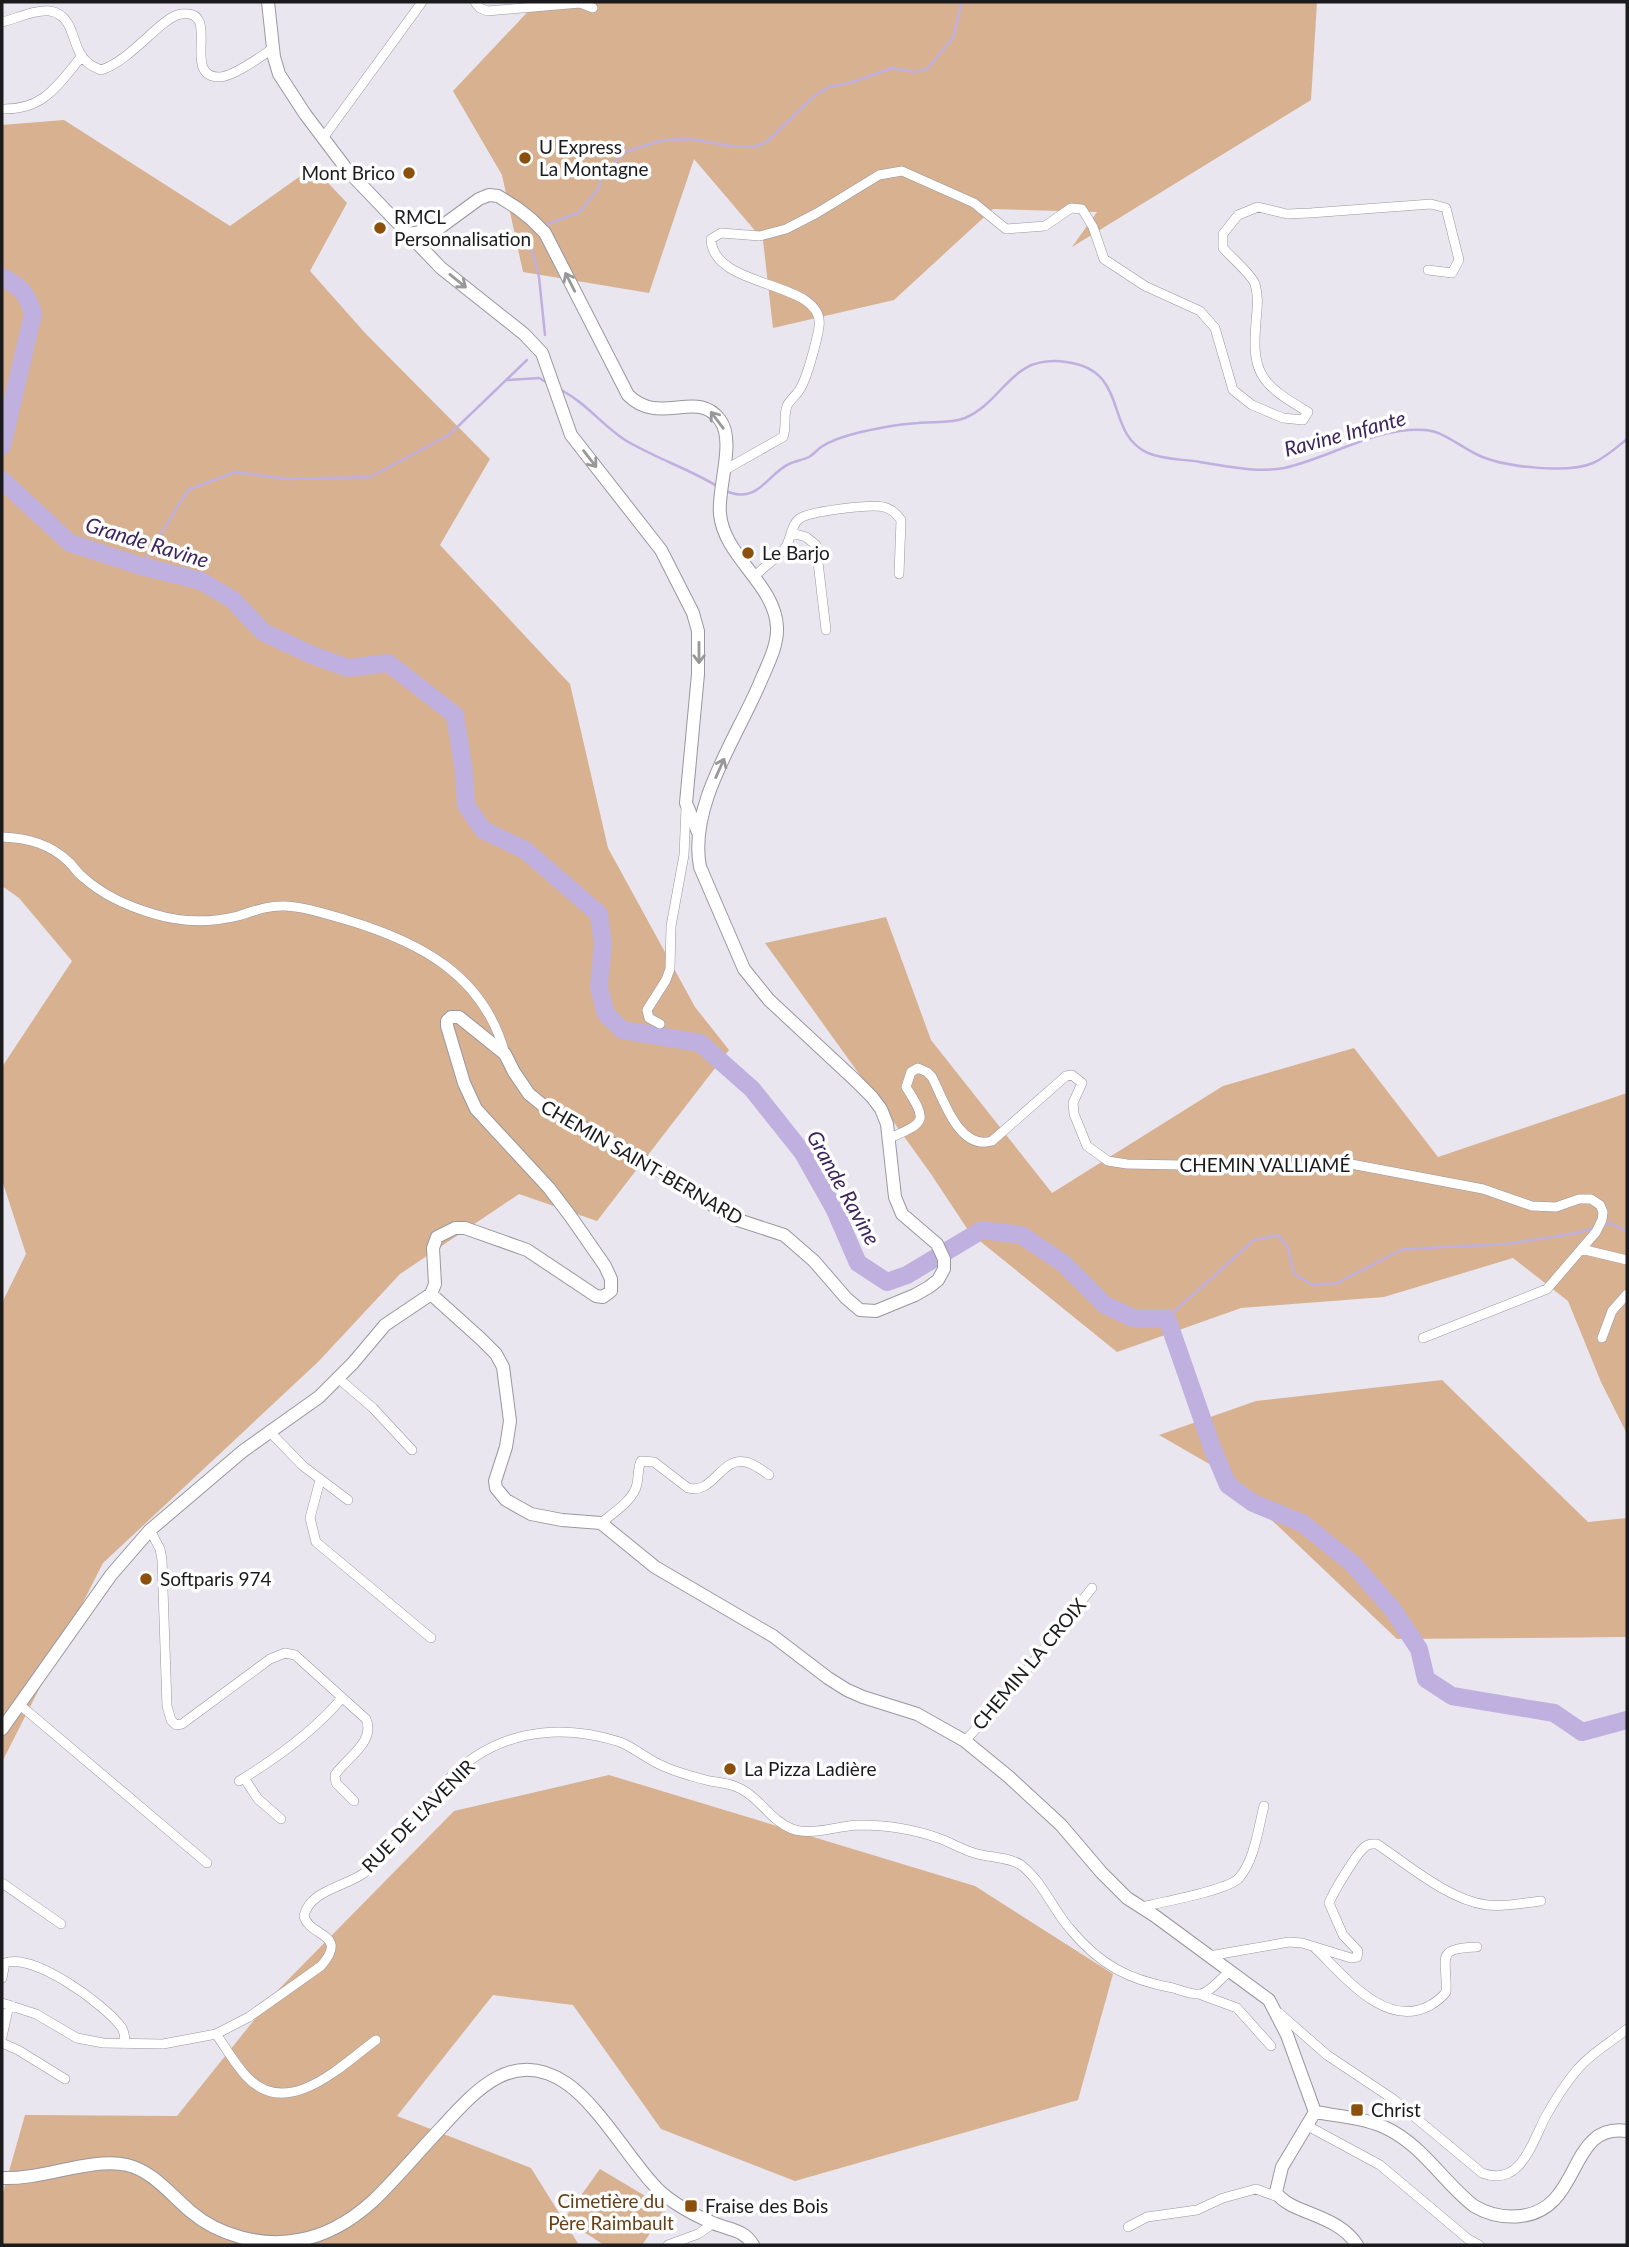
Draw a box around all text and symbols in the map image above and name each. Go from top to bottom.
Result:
place label: U Express La Montagne [539,135,648,180]
marker: U Express La Montagne [517,150,533,166]
place label: Mont Brico [302,161,395,184]
marker: Mont Brico [401,165,417,181]
place label: RMCL Personnalisation [394,205,531,250]
marker: RMCL Personnalisation [372,220,388,236]
one-way arrow [563,272,577,292]
one-way arrow [449,274,467,289]
water label: Ravine Infante [1281,404,1408,461]
one-way arrow [710,411,725,430]
one-way arrow [582,449,597,467]
water label: Grande Ravine [83,511,212,572]
place label: Le Barjo [762,541,830,564]
marker: Le Barjo [740,545,756,561]
one-way arrow [692,641,706,664]
one-way arrow [714,758,727,779]
street label: CHEMIN SAINT-BERNARD [537,1094,747,1229]
water label: Grande Ravine [803,1126,886,1249]
street label: CHEMIN VALLIAMÉ [1180,1153,1350,1176]
place label: Softparis 974 [160,1567,272,1590]
marker: Softparis 974 [138,1571,154,1587]
street label: CHEMIN LA CROIX [967,1593,1091,1734]
street label: RUE DE L'AVENIR [356,1754,479,1877]
place label: La Pizza Ladière [744,1757,876,1780]
marker: La Pizza Ladière [722,1761,738,1777]
place label: Christ [1371,2098,1421,2121]
marker: Christ [1349,2102,1365,2118]
park label: Cimetière du Père Raimbault [548,2189,674,2234]
place label: Fraise des Bois [705,2194,828,2217]
marker: Fraise des Bois [683,2198,699,2214]

